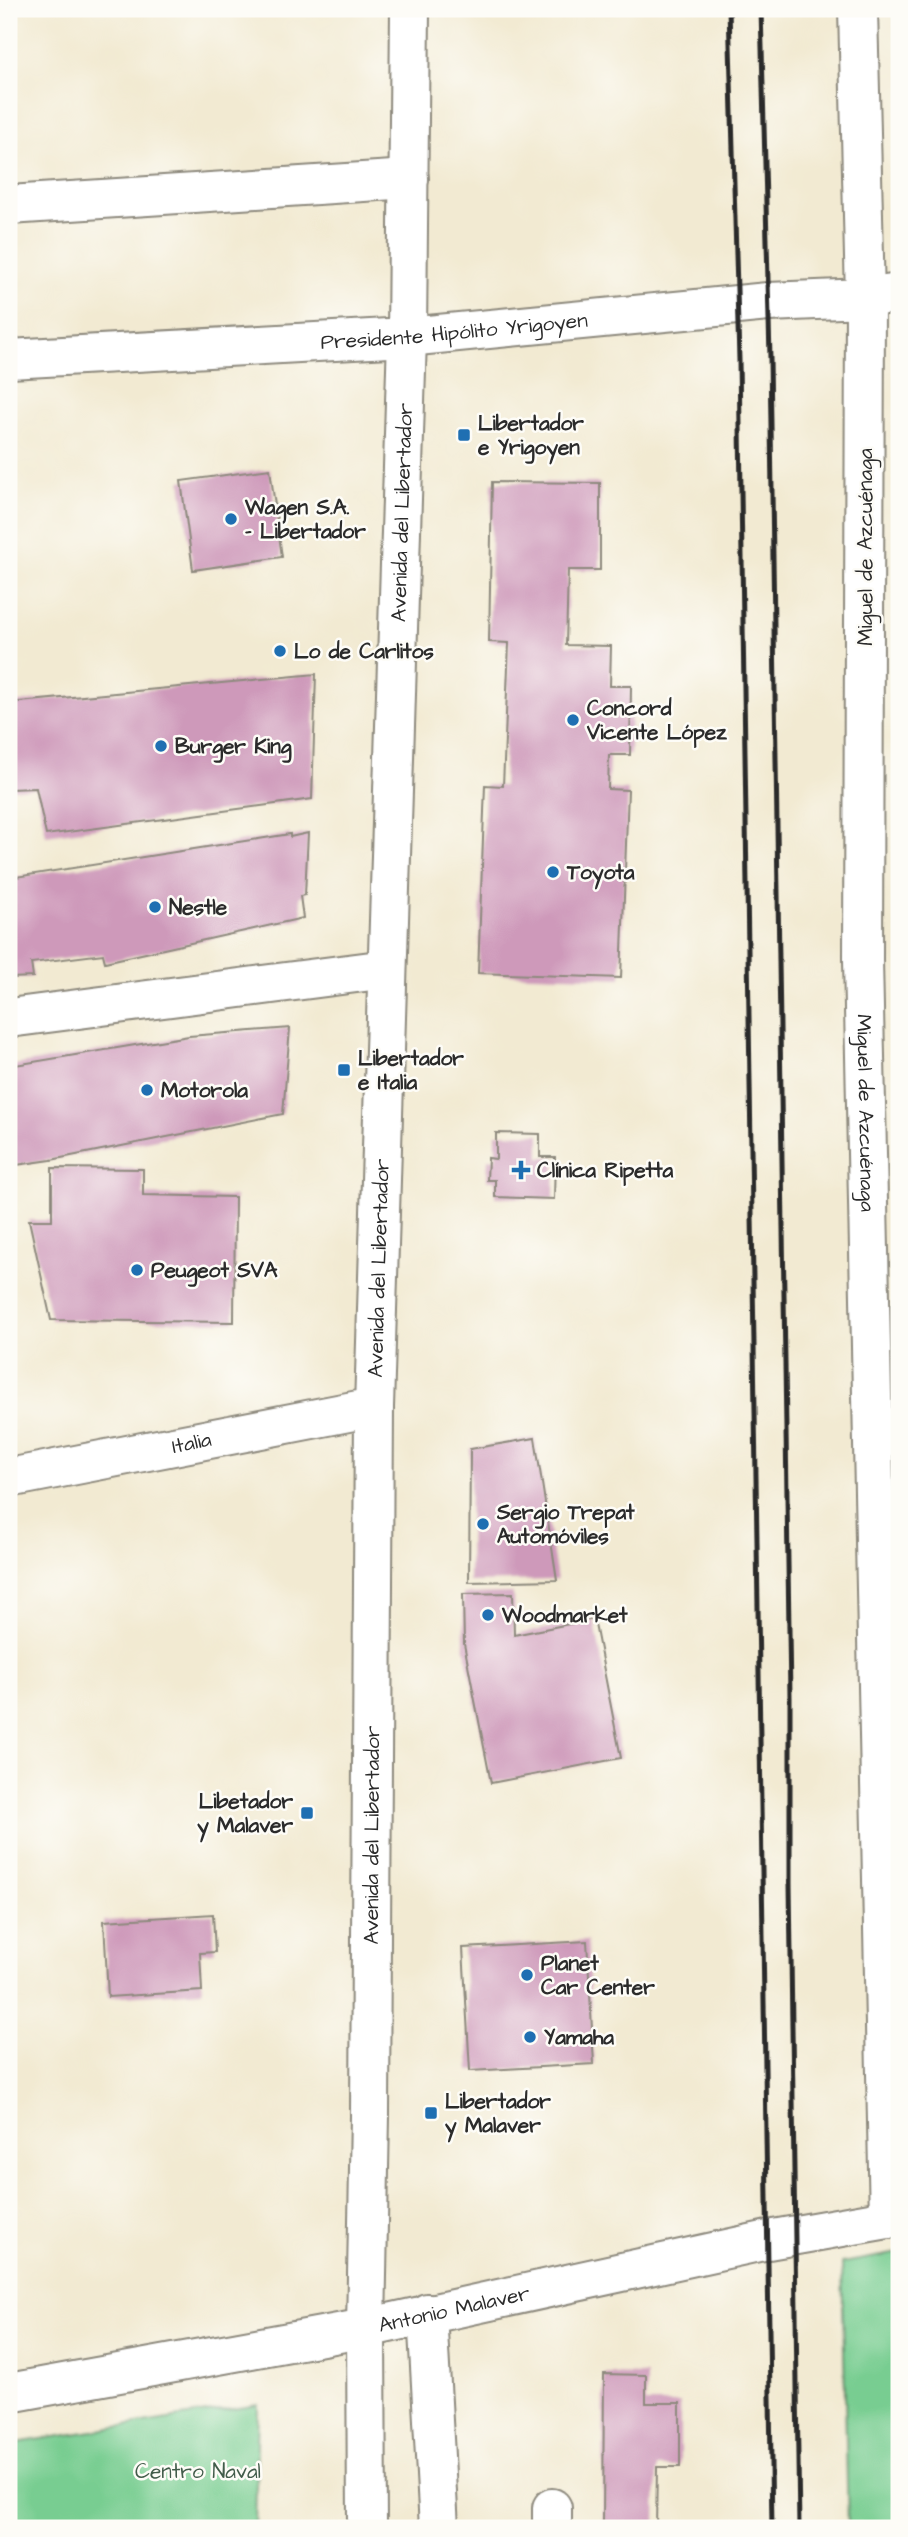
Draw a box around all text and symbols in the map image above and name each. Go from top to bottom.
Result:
street label: Presidente Hipólito Yrigoyen [320,305,589,356]
street label: Avenida del Libertador [384,402,419,622]
place label: Libertador e Yrigoyen [478,409,584,465]
marker: Libertador e Yrigoyen [456,427,472,443]
street label: Miguel de Azcuénaga [851,448,882,646]
place label: Wagen S.A. - Libertador [244,493,366,546]
marker: Wagen S.A. - Libertador [223,511,239,527]
place label: Lo de Carlitos [294,637,434,666]
marker: Lo de Carlitos [272,643,288,659]
place label: Concord Vicente López [586,694,727,748]
marker: Concord Vicente López [565,712,581,728]
place label: Burger King [175,732,292,763]
marker: Burger King [153,738,169,754]
place label: Toyota [566,858,635,890]
marker: Toyota [545,864,561,880]
place label: Nestle [169,893,228,922]
marker: Nestle [147,899,163,915]
street label: Miguel de Azcuénaga [848,1014,883,1212]
place label: Libertador e Italia [358,1044,464,1097]
marker: Libertador e Italia [336,1062,352,1078]
place label: Motorola [161,1076,248,1105]
marker: Motorola [139,1082,155,1098]
place label: Clínica Ripetta [537,1156,674,1186]
street label: Avenida del Libertador [360,1158,396,1378]
marker: Clínica Ripetta [511,1160,531,1180]
place label: Peugeot SVA [151,1256,278,1287]
marker: Peugeot SVA [129,1262,145,1278]
street label: Italia [169,1424,214,1460]
place label: Sergio Trepat Automóviles [496,1498,635,1551]
marker: Sergio Trepat Automóviles [475,1516,491,1532]
place label: Woodmarket [501,1601,628,1630]
marker: Woodmarket [480,1607,496,1623]
street label: Avenida del Libertador [356,1725,387,1945]
place label: Libetador y Malaver [197,1787,293,1843]
marker: Libetador y Malaver [299,1805,315,1821]
place label: Planet Car Center [541,1949,655,2002]
marker: Planet Car Center [519,1967,535,1983]
place label: Yamaha [544,2023,614,2052]
marker: Yamaha [522,2029,538,2045]
place label: Libertador y Malaver [445,2087,551,2143]
marker: Libertador y Malaver [423,2105,439,2121]
street label: Antonio Malaver [376,2278,533,2339]
park label: Centro Naval [135,2457,261,2486]

